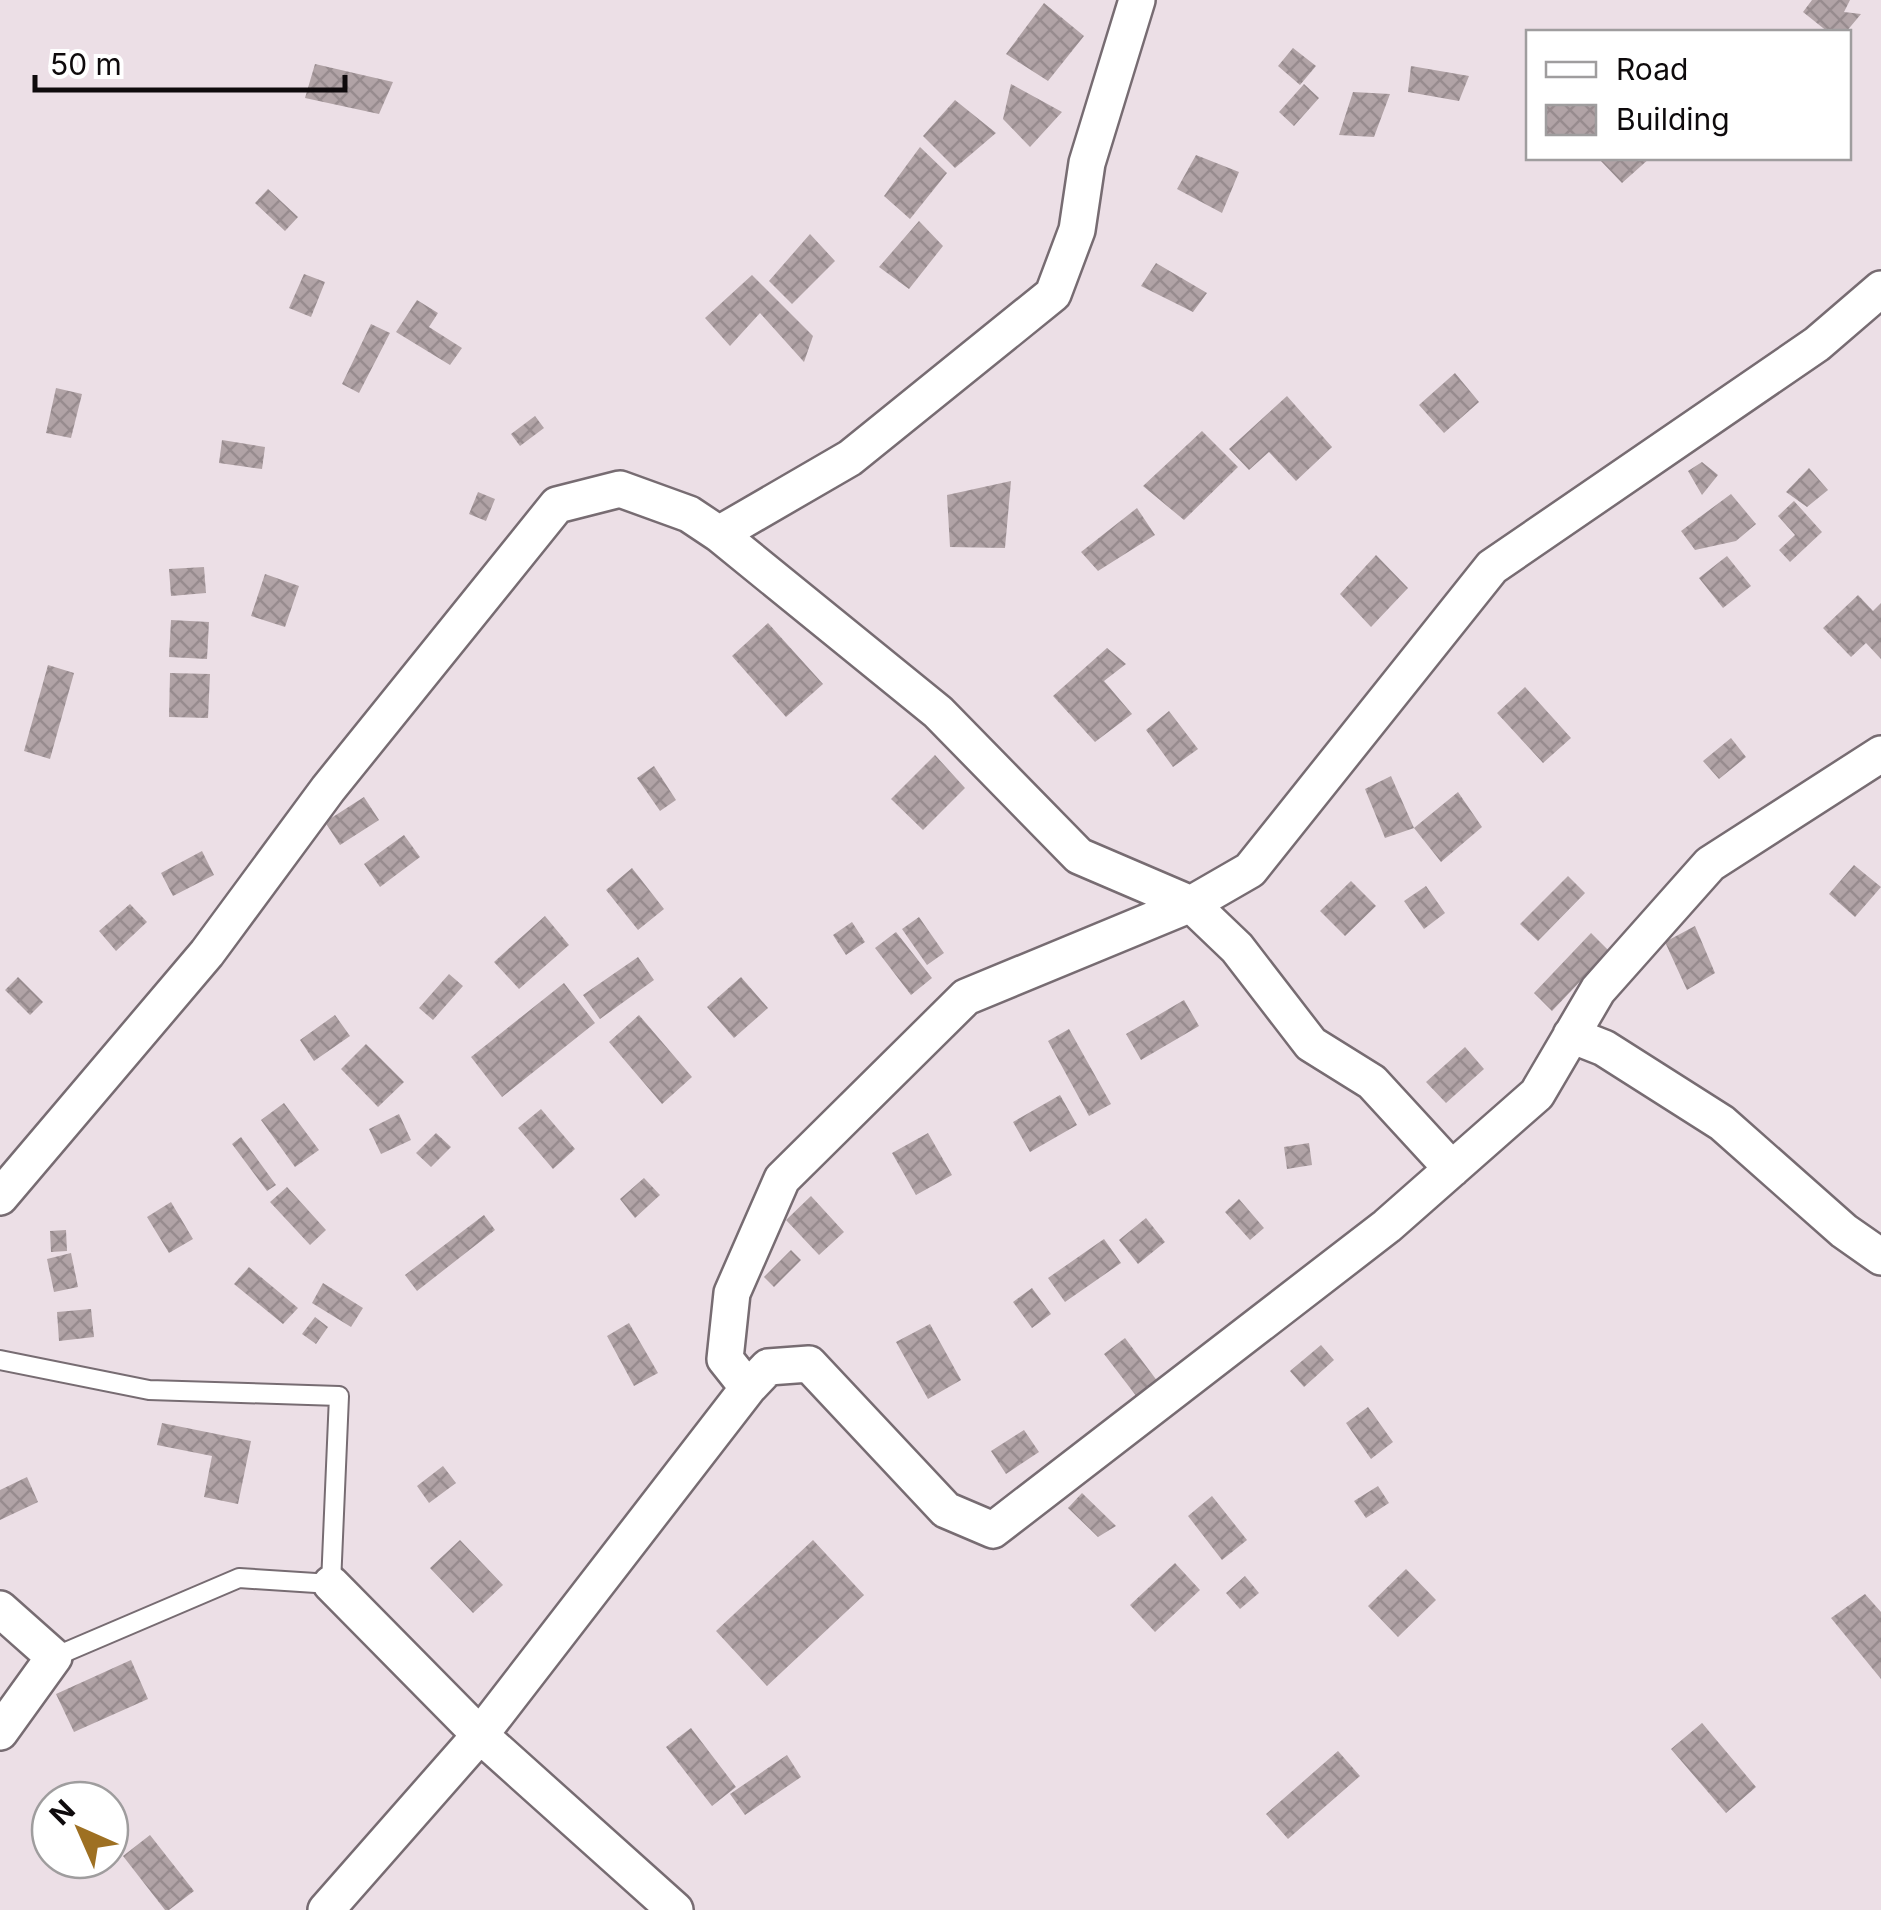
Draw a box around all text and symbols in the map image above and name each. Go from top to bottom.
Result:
scale bar [35,30,345,92]
legend [1526,30,1851,160]
text: 50 m [50,46,122,82]
text: Road [1616,51,1688,87]
text: Building [1616,101,1730,137]
north arrow [30,1780,130,1880]
text: N [43,1793,82,1832]

